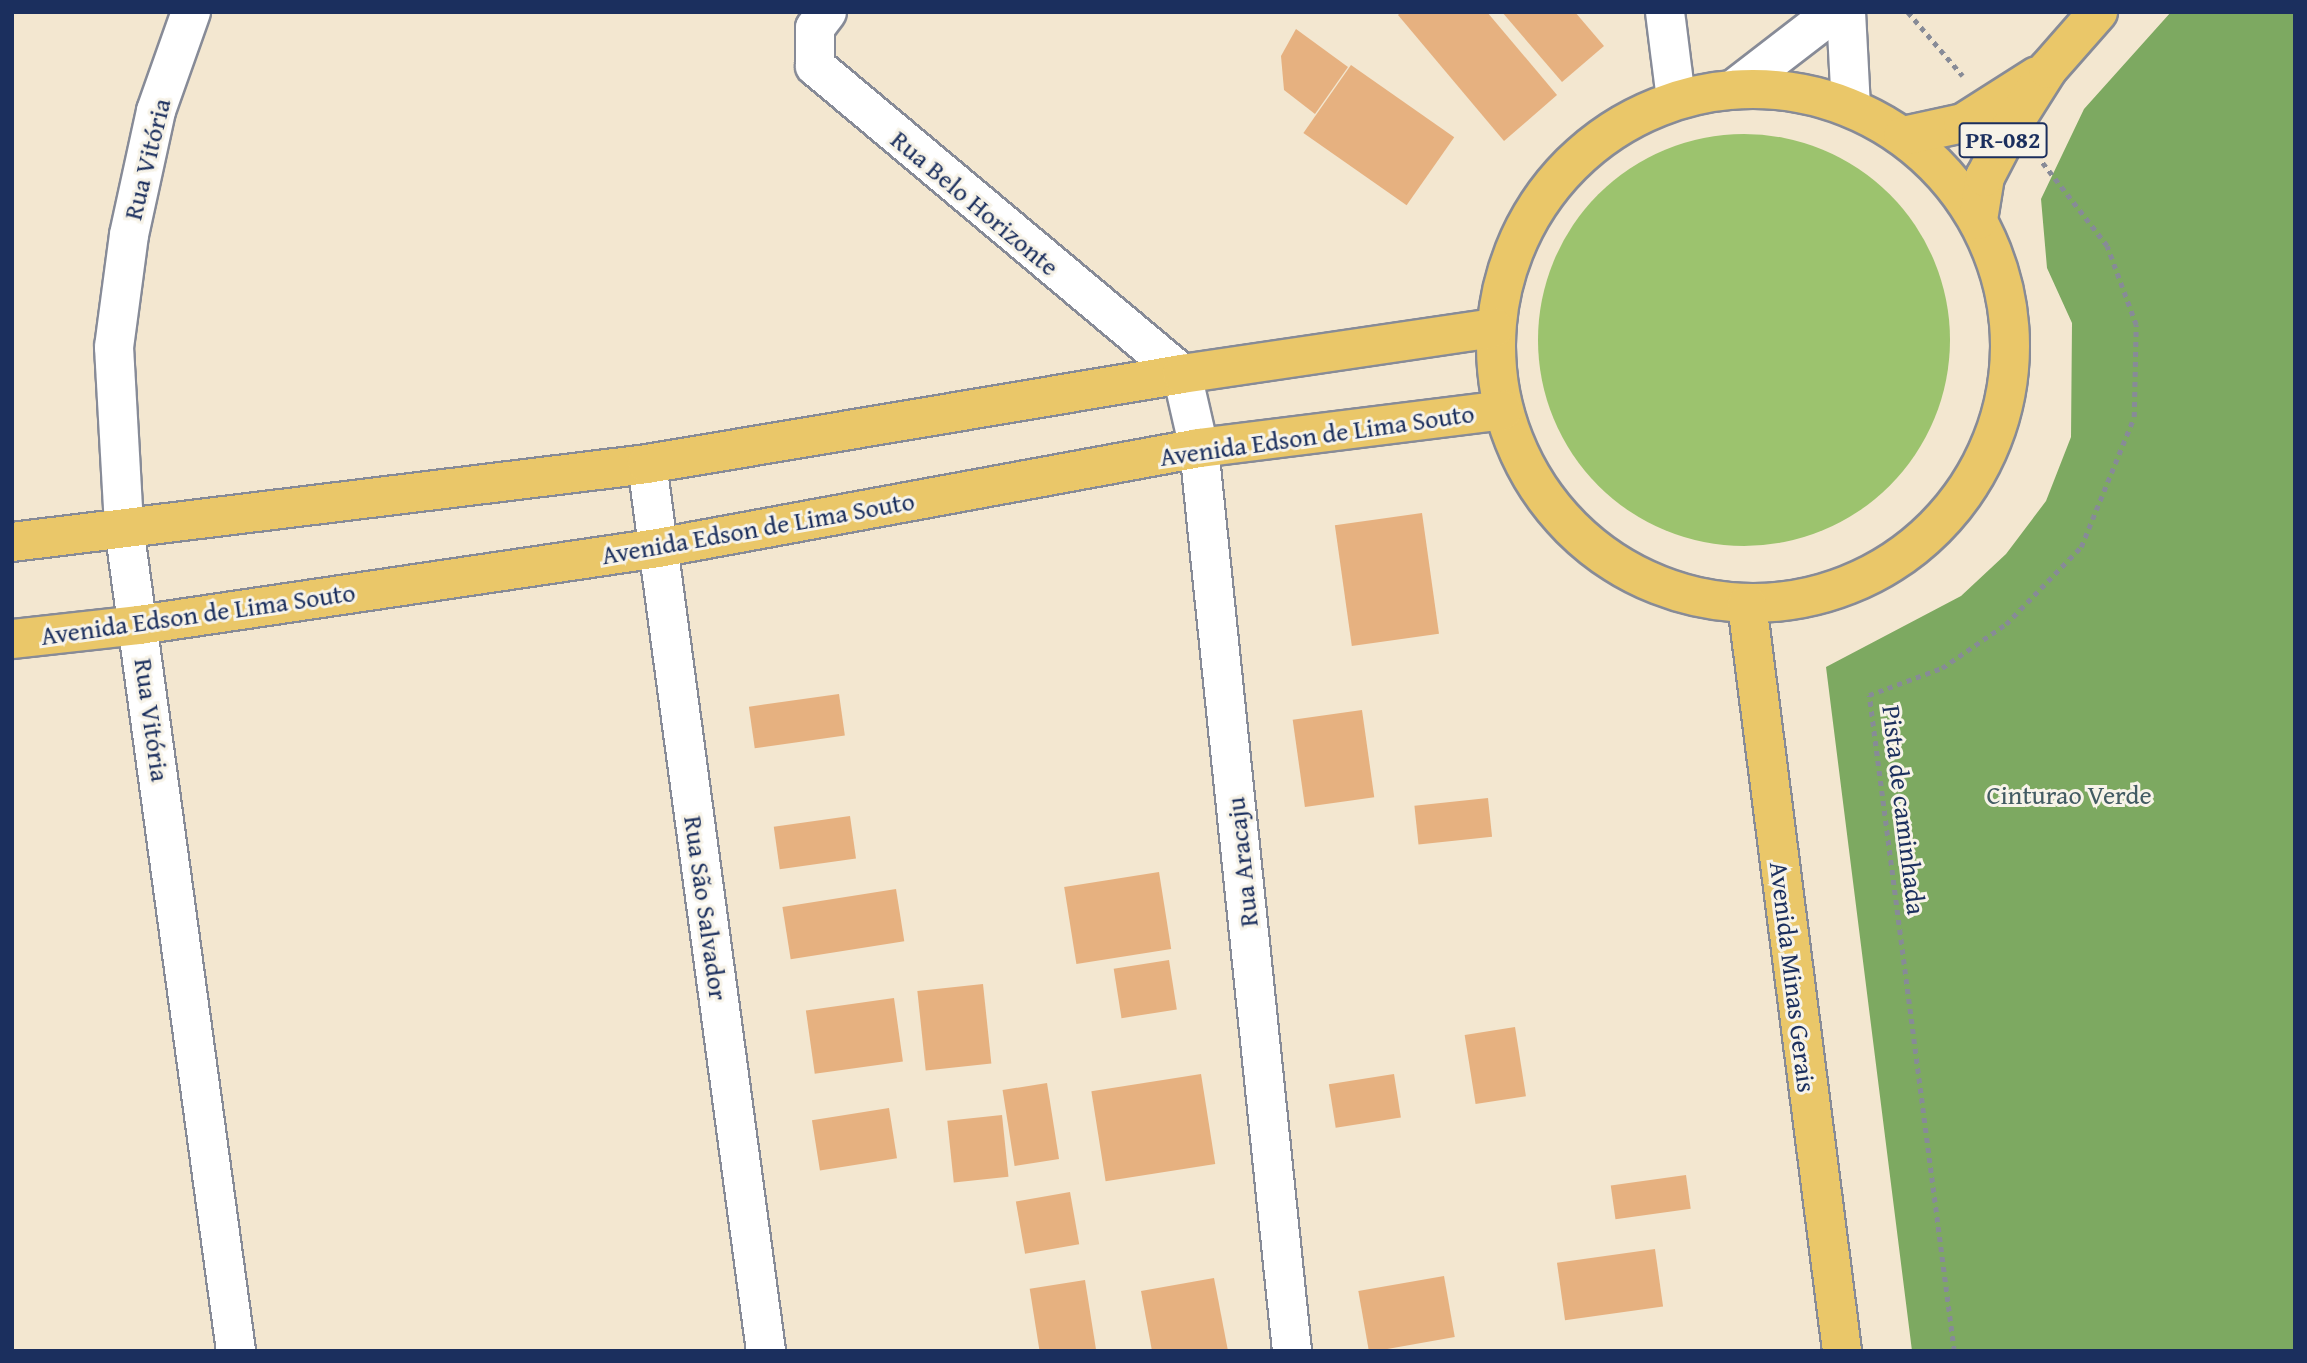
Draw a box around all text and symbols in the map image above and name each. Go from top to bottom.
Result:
street label: Rua Vitória [117,95,177,223]
road number: PR-082 [1958,120,2048,160]
street label: Rua Belo Horizonte [885,124,1065,282]
street label: Avenida Edson de Lima Souto [1158,397,1476,473]
street label: Avenida Edson de Lima Souto [599,485,917,571]
street label: Avenida Edson de Lima Souto [39,576,357,652]
street label: Rua Vitória [128,656,176,784]
street label: Pista de caminhada [1876,704,1932,916]
park label: Cinturao Verde [1986,779,2152,811]
street label: Rua Aracaju [1220,796,1264,928]
street label: Rua São Salvador [678,814,734,1002]
street label: Avenida Minas Gerais [1763,860,1823,1094]

